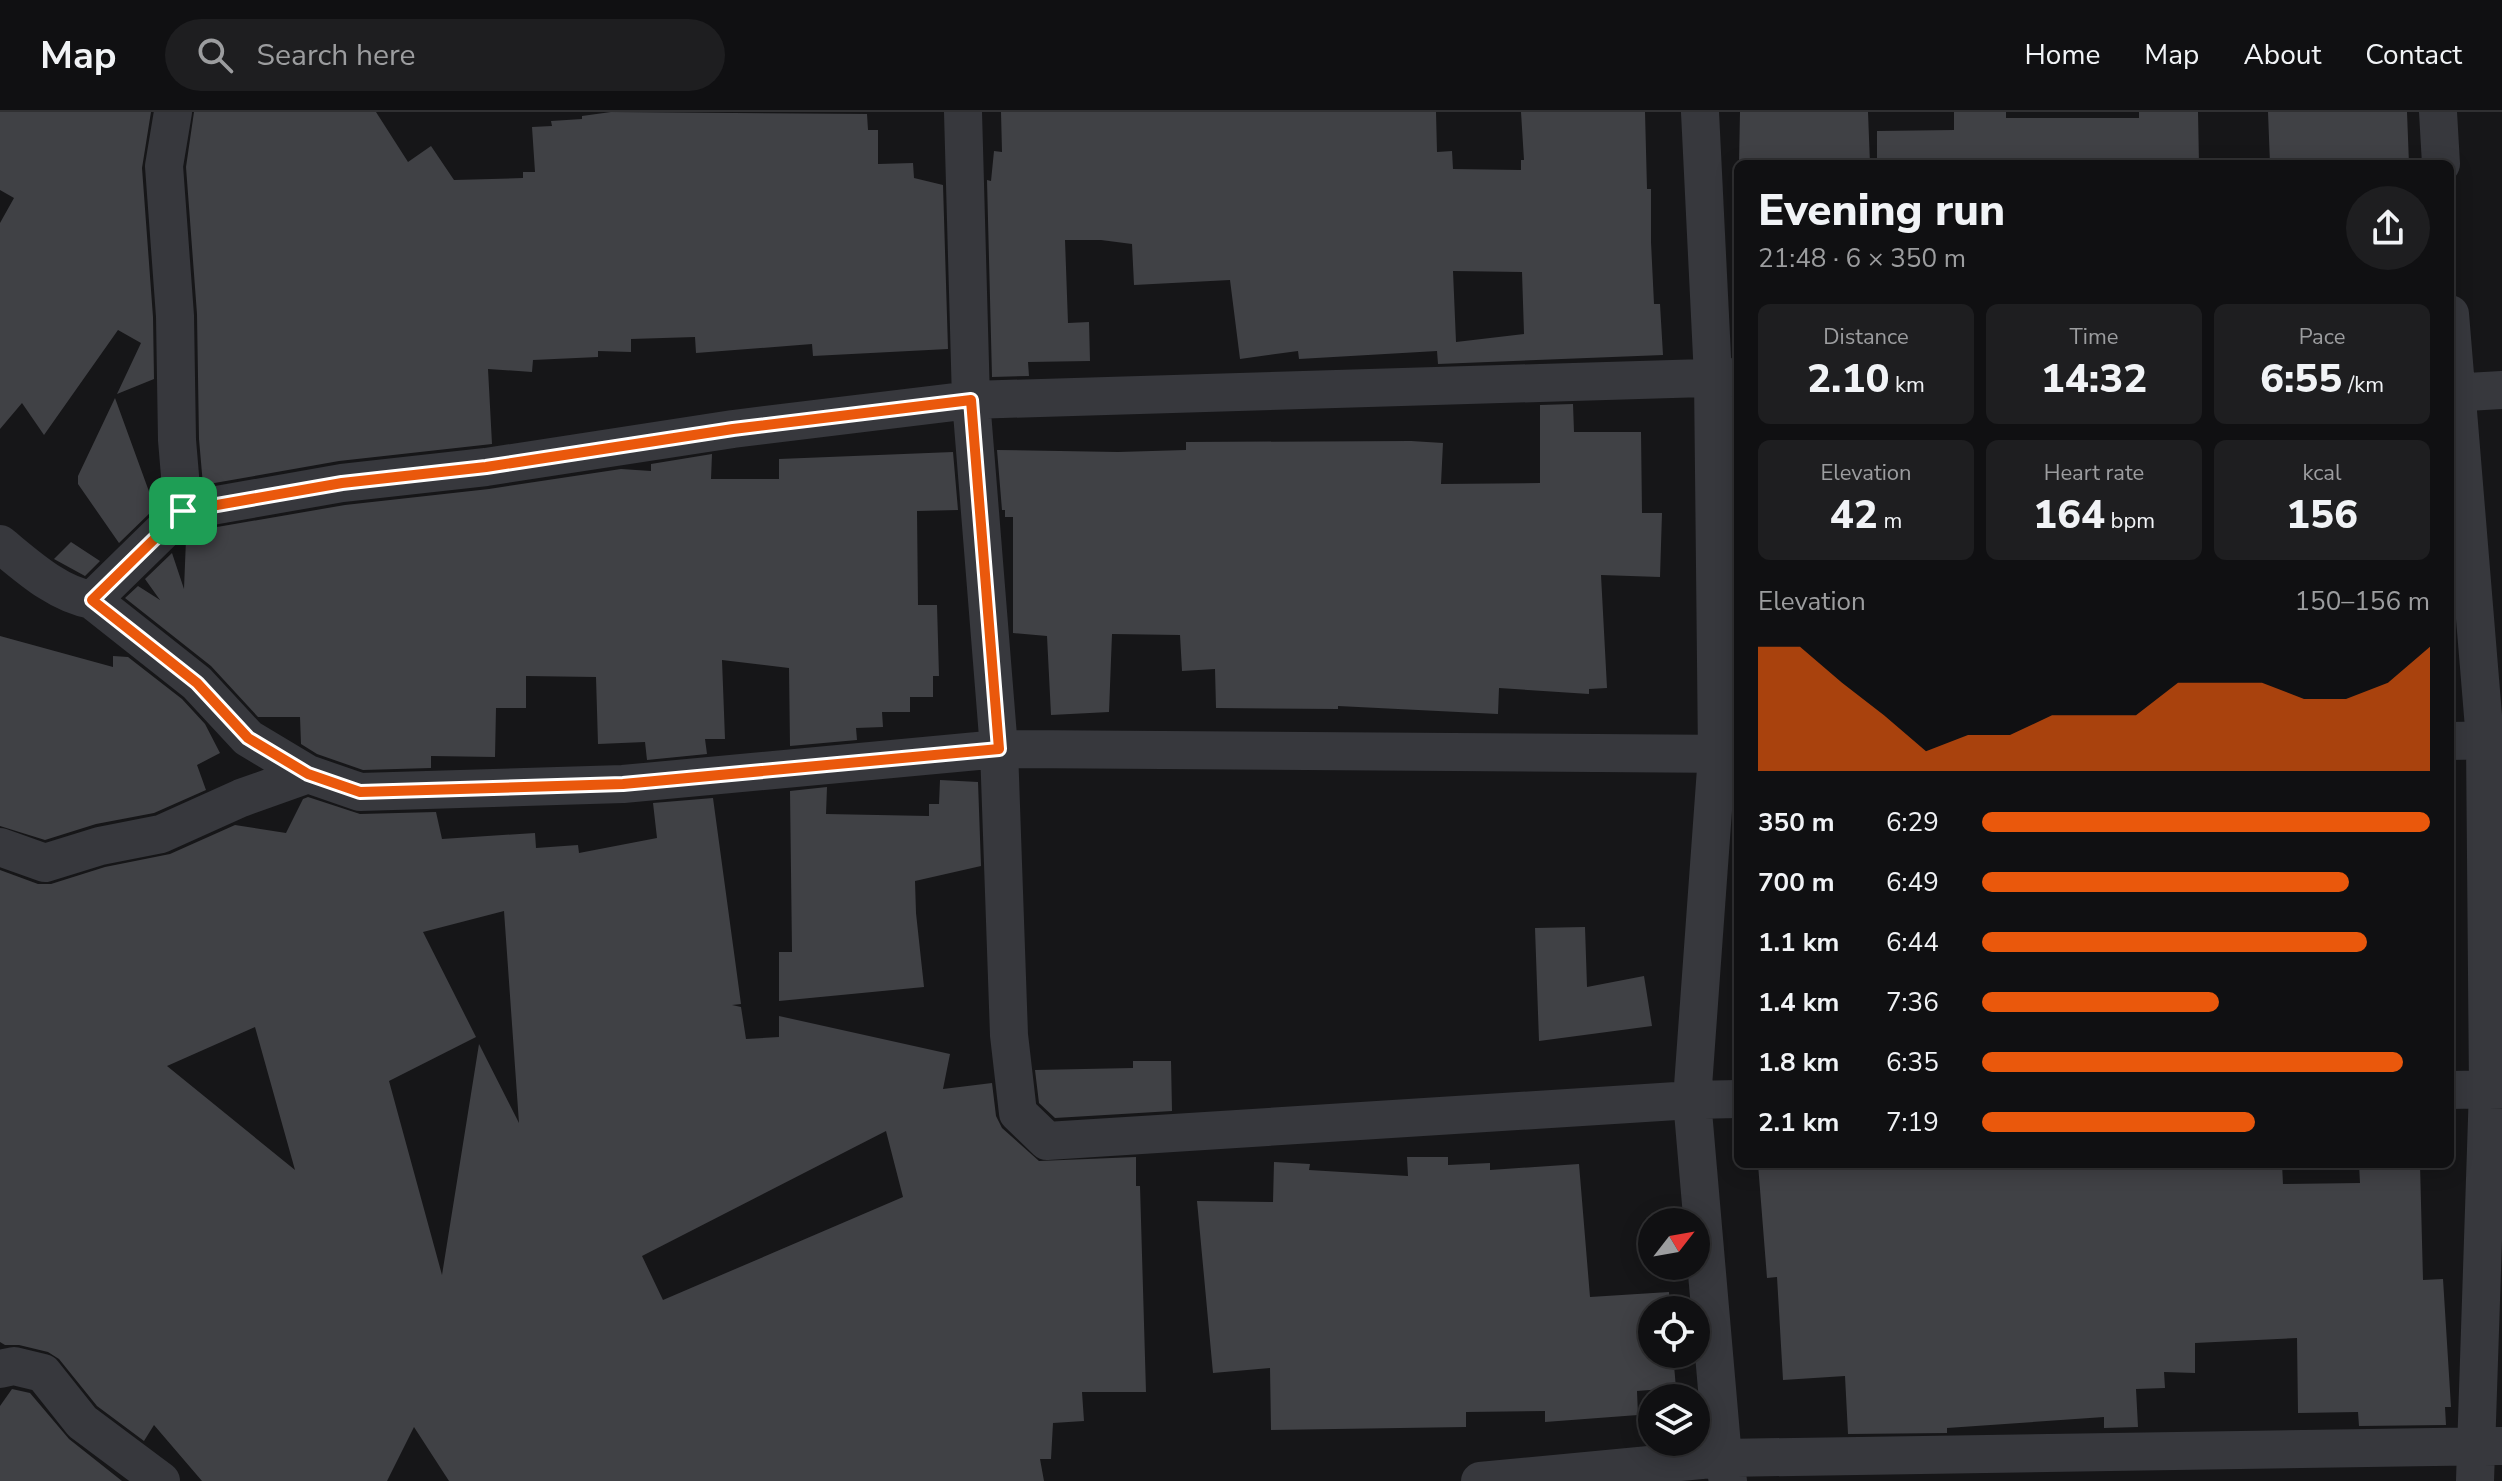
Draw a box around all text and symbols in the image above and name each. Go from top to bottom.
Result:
search box [165,19,725,91]
text: Map [40,30,117,81]
icon: search [193,33,237,77]
text: Search here [257,35,416,76]
text: Home [2025,36,2100,74]
text: Map [2144,36,2199,74]
text: About [2243,36,2321,74]
text: Contact [2365,36,2462,74]
text: Evening run [1758,181,2005,241]
button: share [2346,186,2430,270]
text: 21:48 · 6 × 350 m [1758,241,1966,276]
text: Distance [1823,322,1909,352]
text: Time [2070,322,2118,352]
text: Pace [2299,322,2345,352]
text: 2.10 [1807,352,1889,406]
text: 14:32 [2041,352,2147,406]
text: 6:55 [2260,352,2342,406]
text: km [1889,370,1925,400]
text: /km [2342,370,2384,400]
text: Elevation [1820,458,1912,488]
text: Heart rate [2044,458,2144,488]
text: kcal [2303,458,2342,488]
pin [149,477,217,545]
text: 42 [1830,488,1878,542]
text: 164 [2033,488,2105,542]
text: 156 [2286,488,2358,542]
icon: arrive [161,489,205,533]
text: m [1878,506,1902,536]
text: bpm [2105,506,2155,536]
text: Elevation [1758,584,1866,619]
text: 150–156 m [2294,584,2430,619]
text: 350 m [1758,805,1835,840]
text: 6:29 [1886,805,1939,840]
text: 700 m [1758,865,1835,900]
text: 6:49 [1886,865,1939,900]
text: 1.1 km [1758,925,1839,960]
text: 6:44 [1886,925,1939,960]
text: 1.4 km [1758,985,1839,1020]
text: 7:36 [1886,985,1939,1020]
text: 1.8 km [1758,1045,1839,1080]
text: 6:35 [1886,1045,1939,1080]
text: 2.1 km [1758,1105,1839,1140]
text: 7:19 [1886,1105,1939,1140]
north arrow [1638,1208,1710,1280]
map controls [1638,1208,1710,1456]
button: locate [1638,1296,1710,1368]
button: layers [1638,1384,1710,1456]

